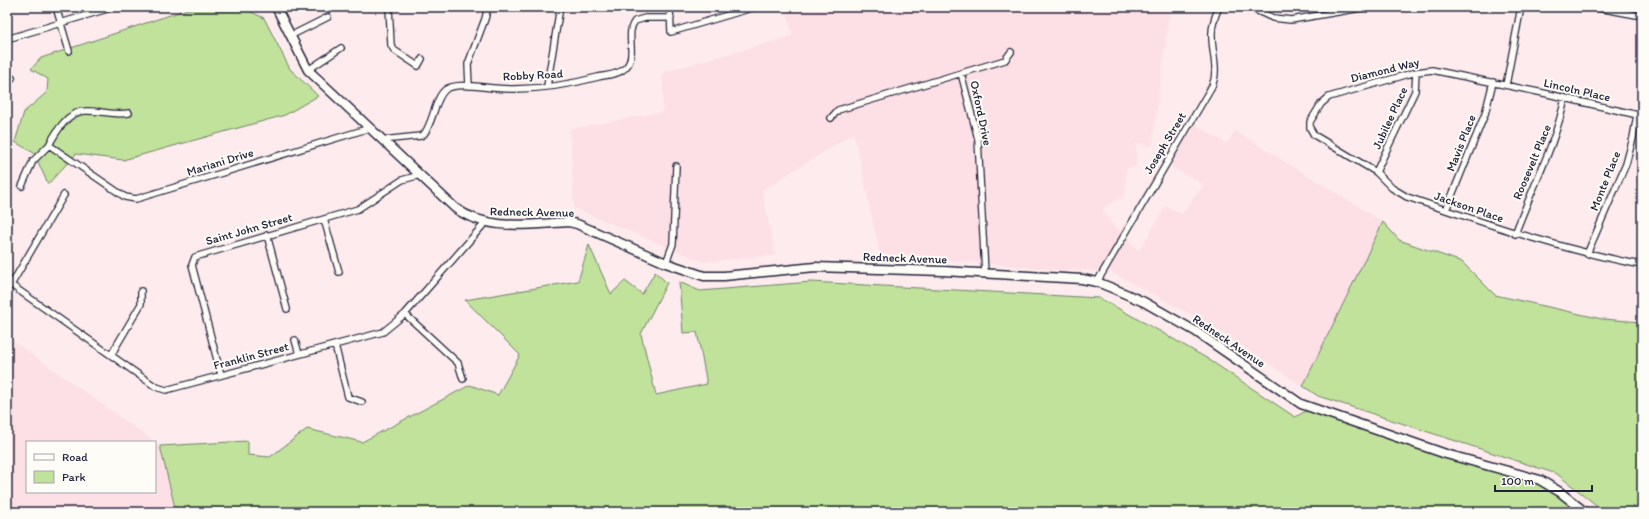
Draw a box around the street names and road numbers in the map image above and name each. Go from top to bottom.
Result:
street label: Diamond Way [1349,55,1421,85]
street label: Robby Road [502,66,564,84]
street label: Lincoln Place [1542,76,1612,105]
street label: Oxford Drive [967,79,995,147]
street label: Jubilee Place [1370,85,1411,151]
street label: Joseph Street [1141,109,1189,176]
street label: Mavis Place [1443,112,1479,173]
street label: Roosevelt Place [1510,122,1554,202]
street label: Mariani Drive [185,145,255,179]
street label: Monte Place [1587,149,1623,213]
street label: Jackson Place [1432,189,1506,225]
street label: Redneck Avenue [490,204,575,220]
street label: Saint John Street [204,210,294,248]
street label: Redneck Avenue [863,250,948,266]
street label: Redneck Avenue [1190,312,1268,371]
street label: Franklin Street [212,339,291,373]

